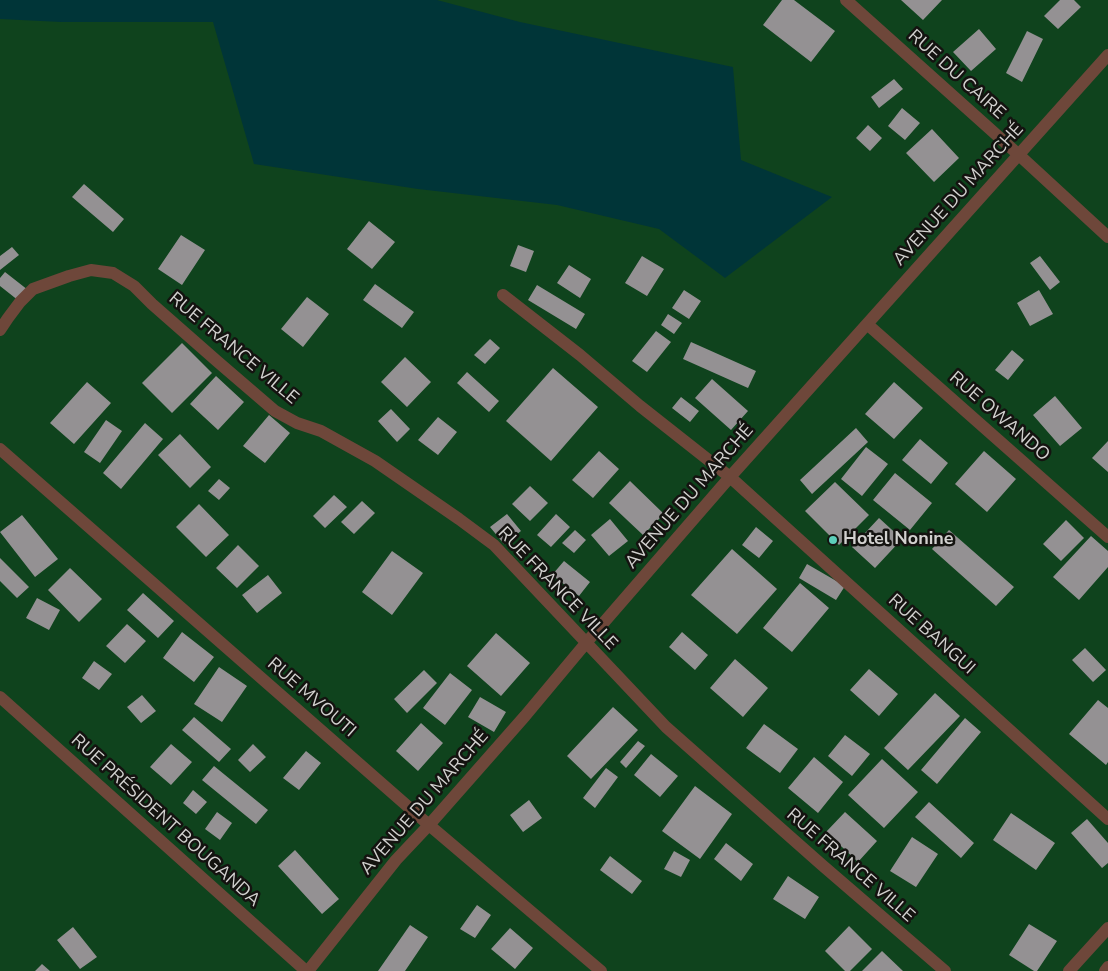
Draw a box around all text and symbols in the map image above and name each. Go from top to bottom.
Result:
street label: RUE DU CAIRE [903,26,1009,124]
street label: AVENUE DU MARCHÉ [889,119,1029,271]
street label: RUE FRANCE VILLE [164,288,302,410]
street label: RUE OWANDO [944,367,1054,467]
street label: AVENUE DU MARCHÉ [621,420,759,574]
street label: RUE FRANCE VILLE [493,523,621,655]
place label: Hotel Nonine [843,529,954,551]
marker: Hotel Nonine [827,534,839,546]
street label: RUE BANGUI [883,590,979,680]
street label: RUE MVOUTI [262,654,360,742]
street label: AVENUE DU MARCHÉ [356,726,494,880]
street label: RUE PRÉSIDENT BOUGANDA [66,730,264,912]
street label: RUE FRANCE VILLE [782,804,918,928]

